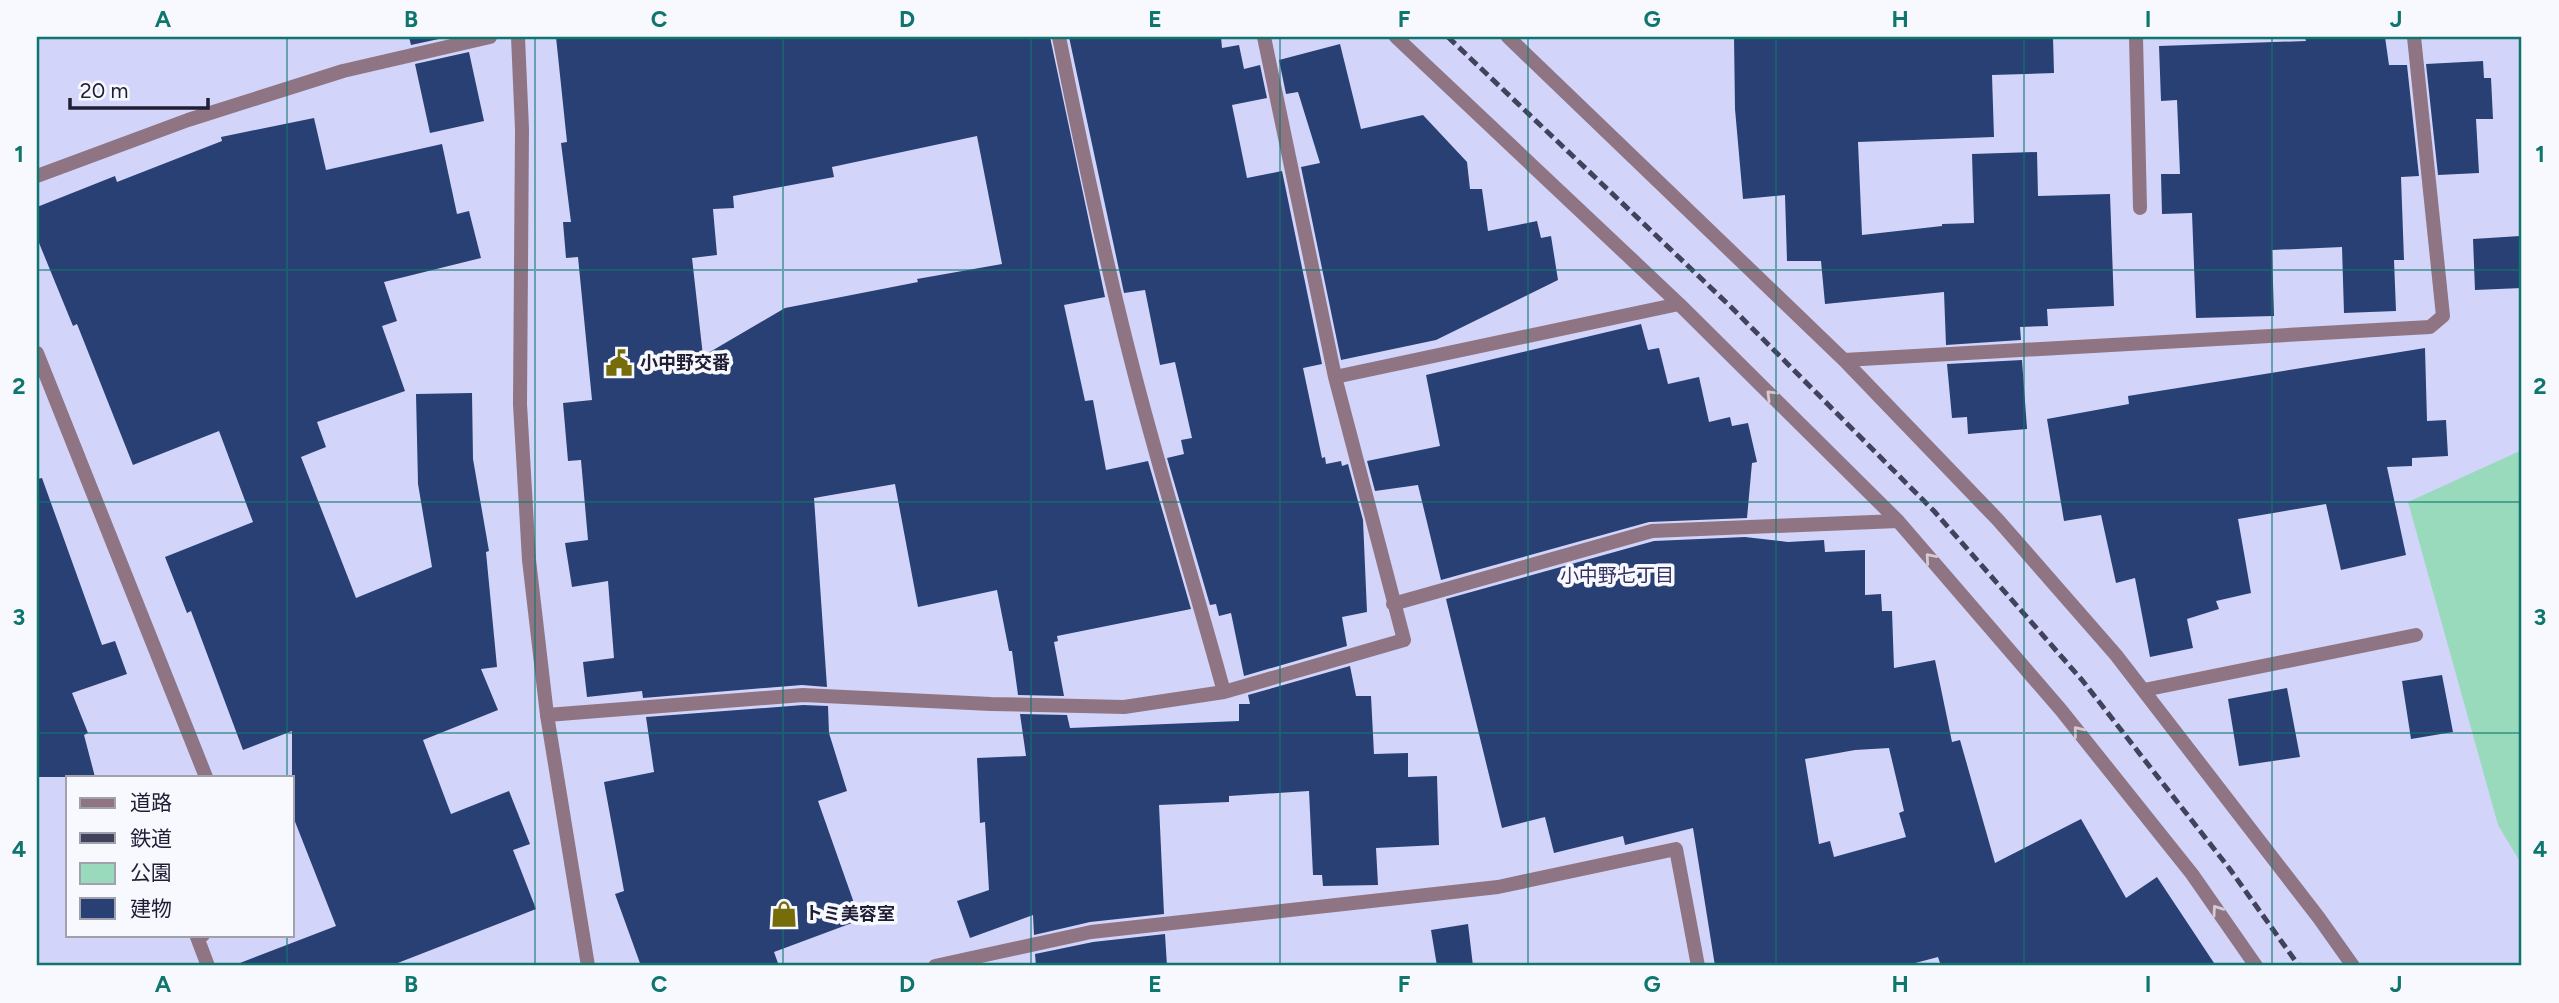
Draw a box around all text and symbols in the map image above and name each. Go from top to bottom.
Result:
text: A [155,5,172,33]
text: B [404,5,418,33]
text: C [651,5,668,33]
text: D [899,5,915,33]
text: E [1148,5,1162,33]
text: F [1398,5,1411,33]
text: G [1643,5,1661,33]
text: H [1891,5,1909,33]
text: I [2145,5,2151,33]
text: J [2390,5,2402,33]
scale bar [70,66,208,110]
text: 20 m [80,78,128,103]
text: 1 [14,140,24,168]
text: 1 [2535,140,2545,168]
public building icon: 小中野交番 [604,348,634,378]
place label: 小中野交番 [640,352,730,374]
text: 2 [12,372,26,400]
text: 2 [2533,372,2547,400]
one-way arrow [1767,391,1779,403]
one-way arrow [1926,553,1938,566]
district label: 小中野七丁目 [1560,564,1674,587]
text: 3 [13,603,25,631]
text: 3 [2534,603,2546,631]
one-way arrow [2073,726,2086,738]
legend [66,776,294,936]
text: 道路 [130,790,172,815]
text: 鉄道 [130,826,172,851]
text: 4 [12,835,26,863]
text: 4 [2533,835,2547,863]
text: 公園 [130,860,172,885]
text: 建物 [130,896,172,921]
shop icon: トミ美容室 [769,899,799,929]
place label: トミ美容室 [805,903,895,925]
one-way arrow [2213,905,2225,918]
text: A [155,970,172,998]
text: B [404,970,418,998]
text: C [651,970,668,998]
text: D [899,970,915,998]
text: E [1148,970,1162,998]
text: F [1398,970,1411,998]
text: G [1643,970,1661,998]
text: H [1891,970,1909,998]
text: I [2145,970,2151,998]
text: J [2390,970,2402,998]

